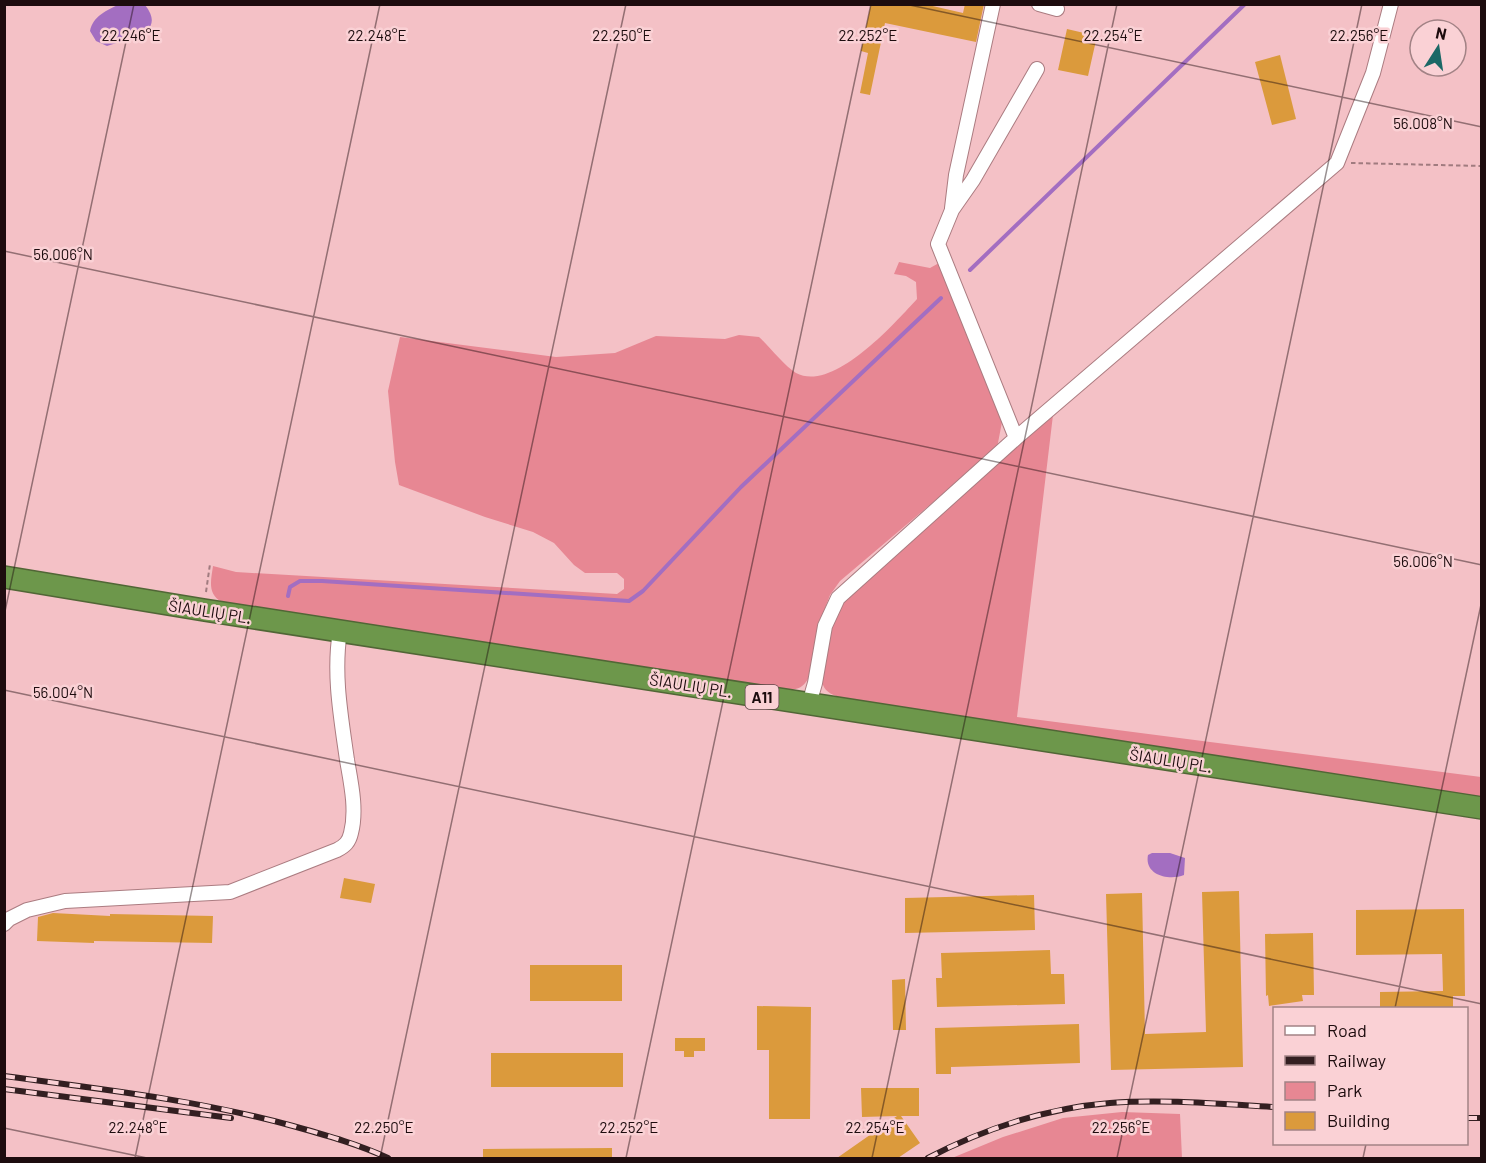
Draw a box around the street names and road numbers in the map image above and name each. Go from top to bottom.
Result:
street label: ŠIAULIŲ PL. [167,595,253,627]
street label: ŠIAULIŲ PL. [648,669,734,701]
road number: A11 [746,685,778,709]
street label: ŠIAULIŲ PL. [1128,744,1214,776]

